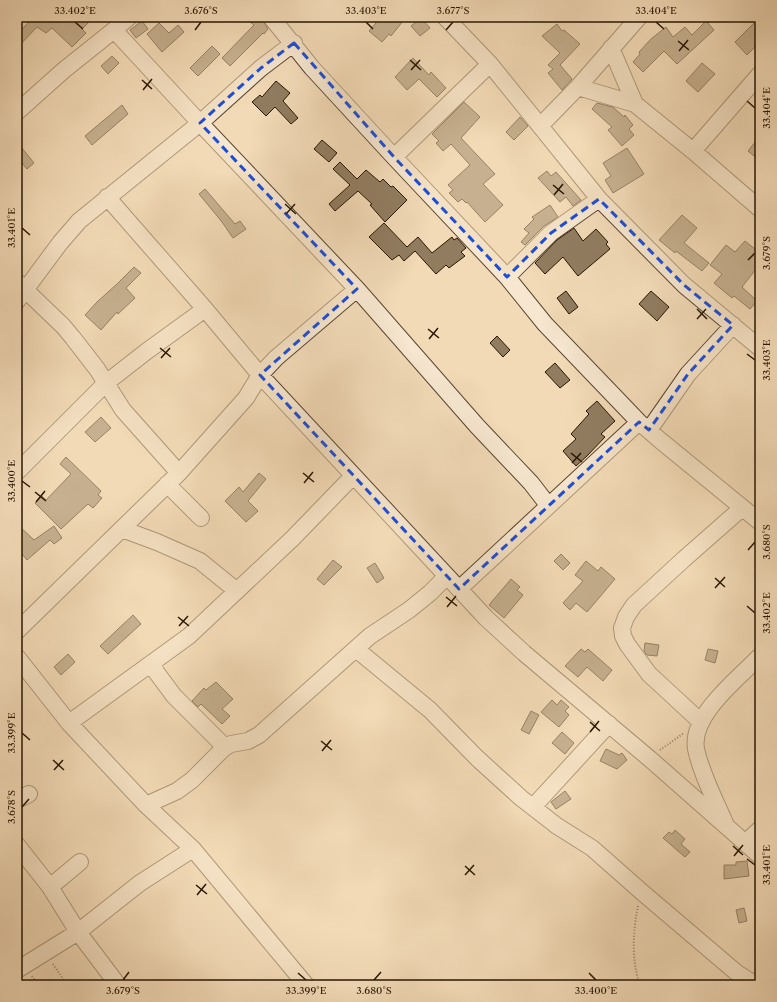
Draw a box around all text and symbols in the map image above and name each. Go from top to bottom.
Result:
text: 33.402°E [54,4,96,17]
text: 3.676°S [184,4,218,17]
text: 33.403°E [345,4,387,17]
text: 3.677°S [436,4,470,17]
text: 33.404°E [635,4,677,17]
text: 33.404°E [760,87,773,129]
text: 33.401°E [5,208,18,248]
text: 3.679°S [760,236,773,270]
text: 33.403°E [760,339,773,381]
text: 33.400°E [5,460,18,502]
text: 3.680°S [760,524,773,560]
text: 33.402°E [760,592,773,634]
text: 33.399°E [5,712,18,754]
text: 3.678°S [5,790,18,824]
text: 33.401°E [760,845,773,885]
text: 3.679°S [106,984,140,997]
text: 33.399°E [285,984,327,997]
text: 3.680°S [356,984,392,997]
text: 33.400°E [575,984,617,997]

